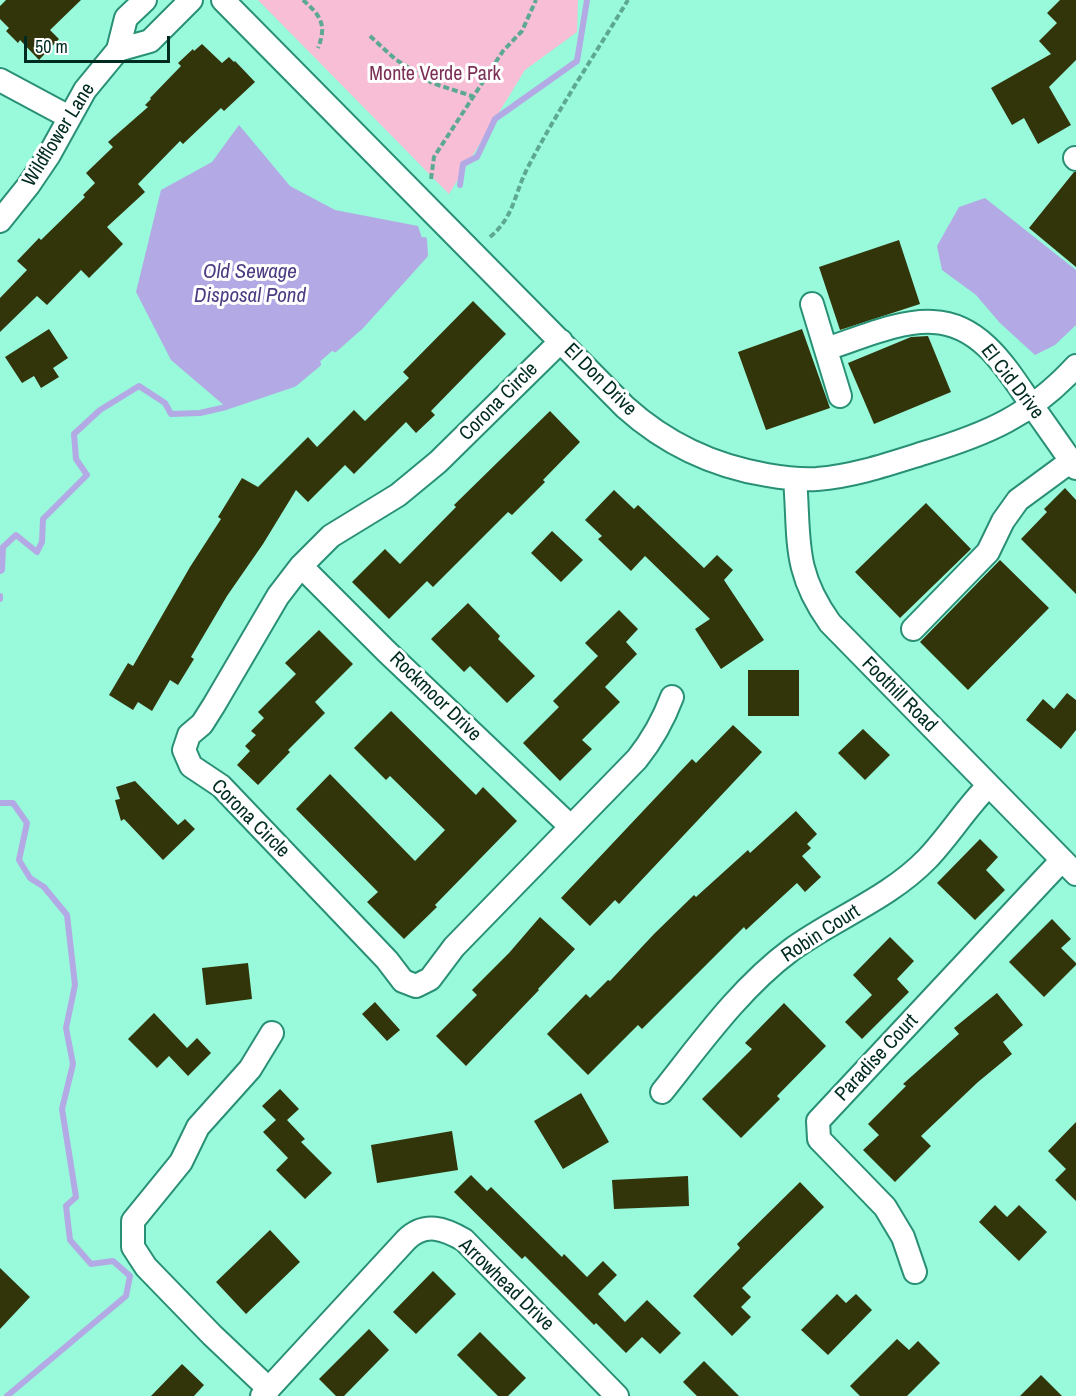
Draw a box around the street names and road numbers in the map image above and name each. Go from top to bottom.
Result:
street label: Wildflower Lane [18,79,100,191]
street label: El Don Drive [559,339,641,421]
street label: El Cid Drive [975,340,1049,424]
street label: Corona Circle [455,358,543,446]
street label: Rockmoor Drive [384,647,486,747]
street label: Foothill Road [856,652,942,738]
street label: Corona Circle [206,775,294,863]
street label: Robin Court [777,900,865,968]
street label: Paradise Court [831,1009,923,1107]
street label: Arrowhead Drive [453,1234,559,1336]

